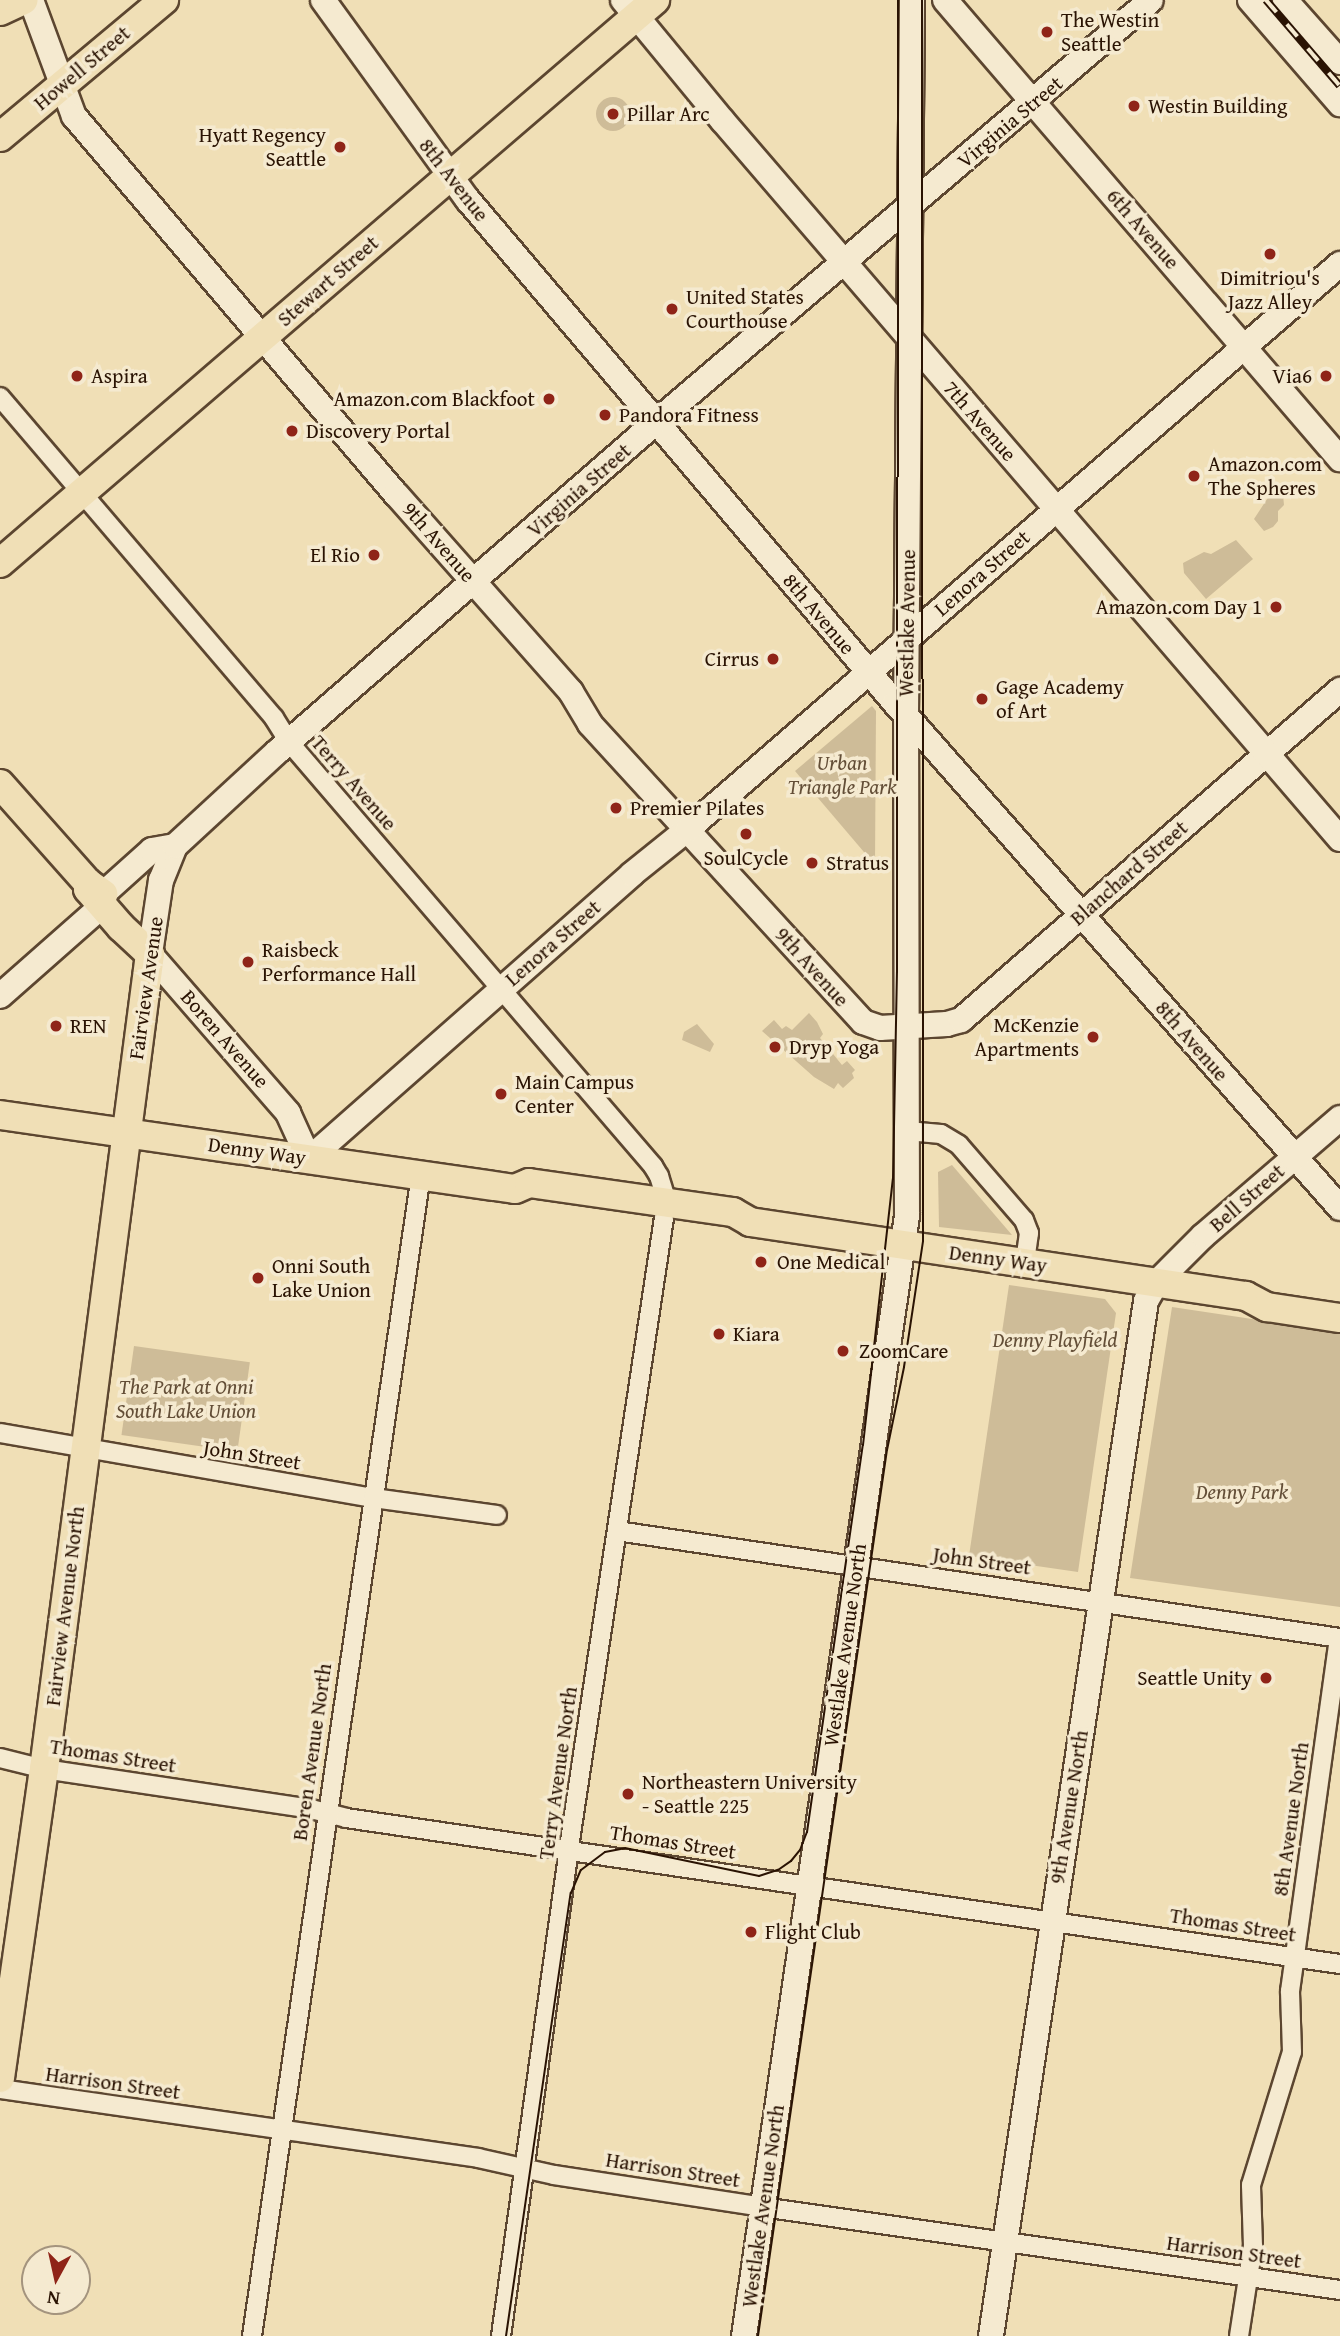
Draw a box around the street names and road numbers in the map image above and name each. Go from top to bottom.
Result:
street label: Howell Street [29,20,135,116]
street label: Virginia Street [952,71,1068,173]
street label: 8th Avenue [414,133,494,227]
street label: 6th Avenue [1101,184,1185,274]
street label: Stewart Street [272,230,384,332]
street label: 7th Avenue [938,376,1022,466]
street label: Virginia Street [522,438,636,542]
street label: 9th Avenue [397,497,481,587]
street label: Lenora Street [929,525,1035,621]
street label: Westlake Avenue [893,549,921,697]
street label: 8th Avenue [778,568,860,660]
street label: Terry Avenue [306,730,402,836]
street label: Blanchard Street [1065,815,1193,931]
street label: Lenora Street [500,895,606,991]
street label: Fairview Avenue [123,915,169,1061]
street label: 9th Avenue [770,922,854,1012]
street label: Boren Avenue [176,985,274,1093]
street label: 8th Avenue [1150,996,1234,1086]
street label: Denny Way [206,1132,308,1170]
street label: Bell Street [1204,1159,1290,1237]
street label: Denny Way [947,1240,1049,1278]
street label: John Street [201,1435,303,1475]
street label: Fairview Avenue North [40,1505,90,1707]
street label: Westlake Avenue North [818,1542,872,1748]
street label: John Street [931,1542,1033,1580]
street label: Boren Avenue North [287,1662,337,1842]
street label: Terry Avenue North [533,1685,583,1861]
street label: 9th Avenue North [1044,1728,1094,1886]
street label: Thomas Street [48,1734,178,1778]
street label: 8th Avenue North [1268,1740,1314,1898]
street label: Thomas Street [608,1820,738,1864]
street label: Thomas Street [1168,1903,1298,1947]
street label: Harrison Street [44,2061,182,2105]
street label: Westlake Avenue North [736,2103,790,2309]
street label: Harrison Street [604,2147,742,2193]
street label: Harrison Street [1165,2230,1303,2274]

